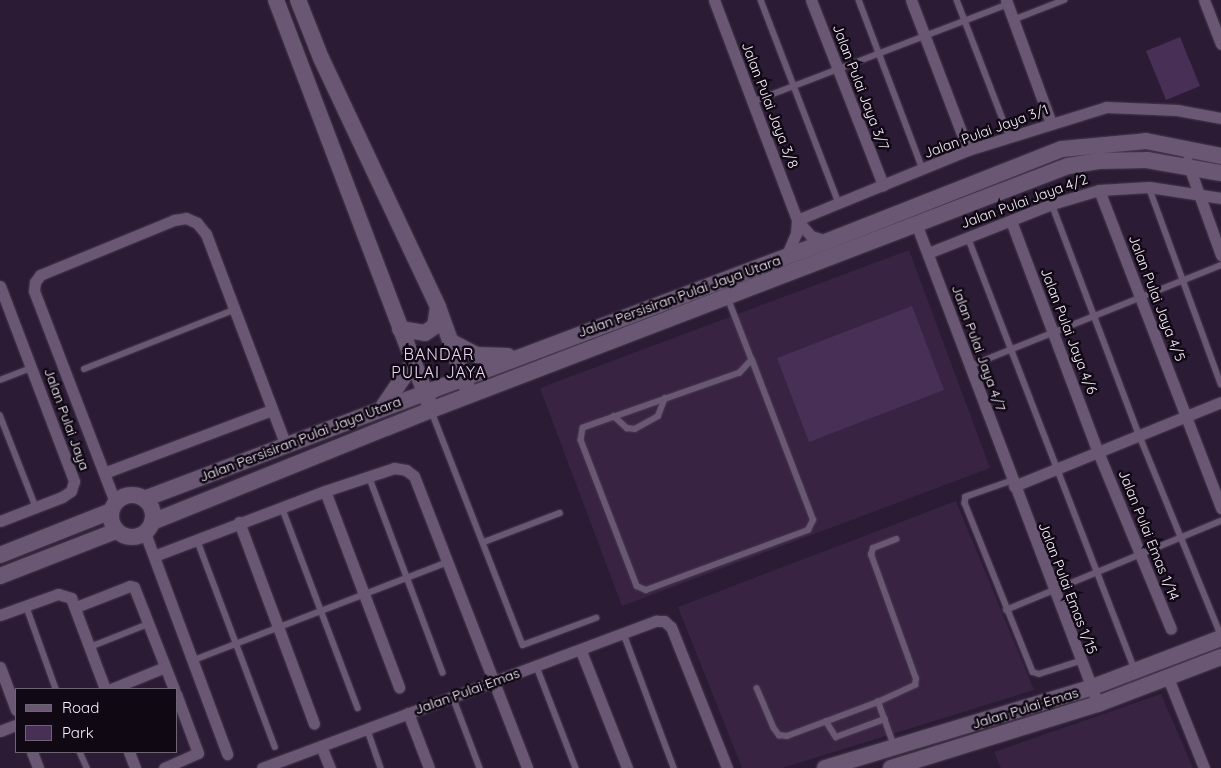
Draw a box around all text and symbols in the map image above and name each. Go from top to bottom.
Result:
street label: Jalan Pulai Jaya 3/7 [829,22,893,152]
street label: Jalan Pulai Jaya 3/8 [738,40,802,170]
street label: Jalan Pulai Jaya 3/1 [921,101,1051,161]
street label: Jalan Pulai Jaya 4/2 [958,170,1090,232]
street label: Jalan Pulai Jaya 4/5 [1125,232,1189,364]
street label: Jalan Persisiran Pulai Jaya Utara [575,251,783,341]
street label: Jalan Pulai Jaya 4/6 [1037,266,1101,396]
street label: Jalan Pulai Jaya 4/7 [948,282,1010,414]
district label: BANDAR PULAI JAYA [390,344,488,382]
street label: Jalan Pulai Jaya [41,365,93,473]
street label: Jalan Persisiran Pulai Jaya Utara [197,393,403,485]
street label: Jalan Pulai Emas 1/14 [1115,467,1183,603]
street label: Jalan Pulai Emas 1/15 [1035,520,1101,656]
street label: Jalan Pulai Emas [412,664,522,718]
street label: Jalan Pulai Emas [970,684,1080,732]
legend [15,688,178,753]
text: Road [62,698,99,717]
text: Park [62,723,94,742]

